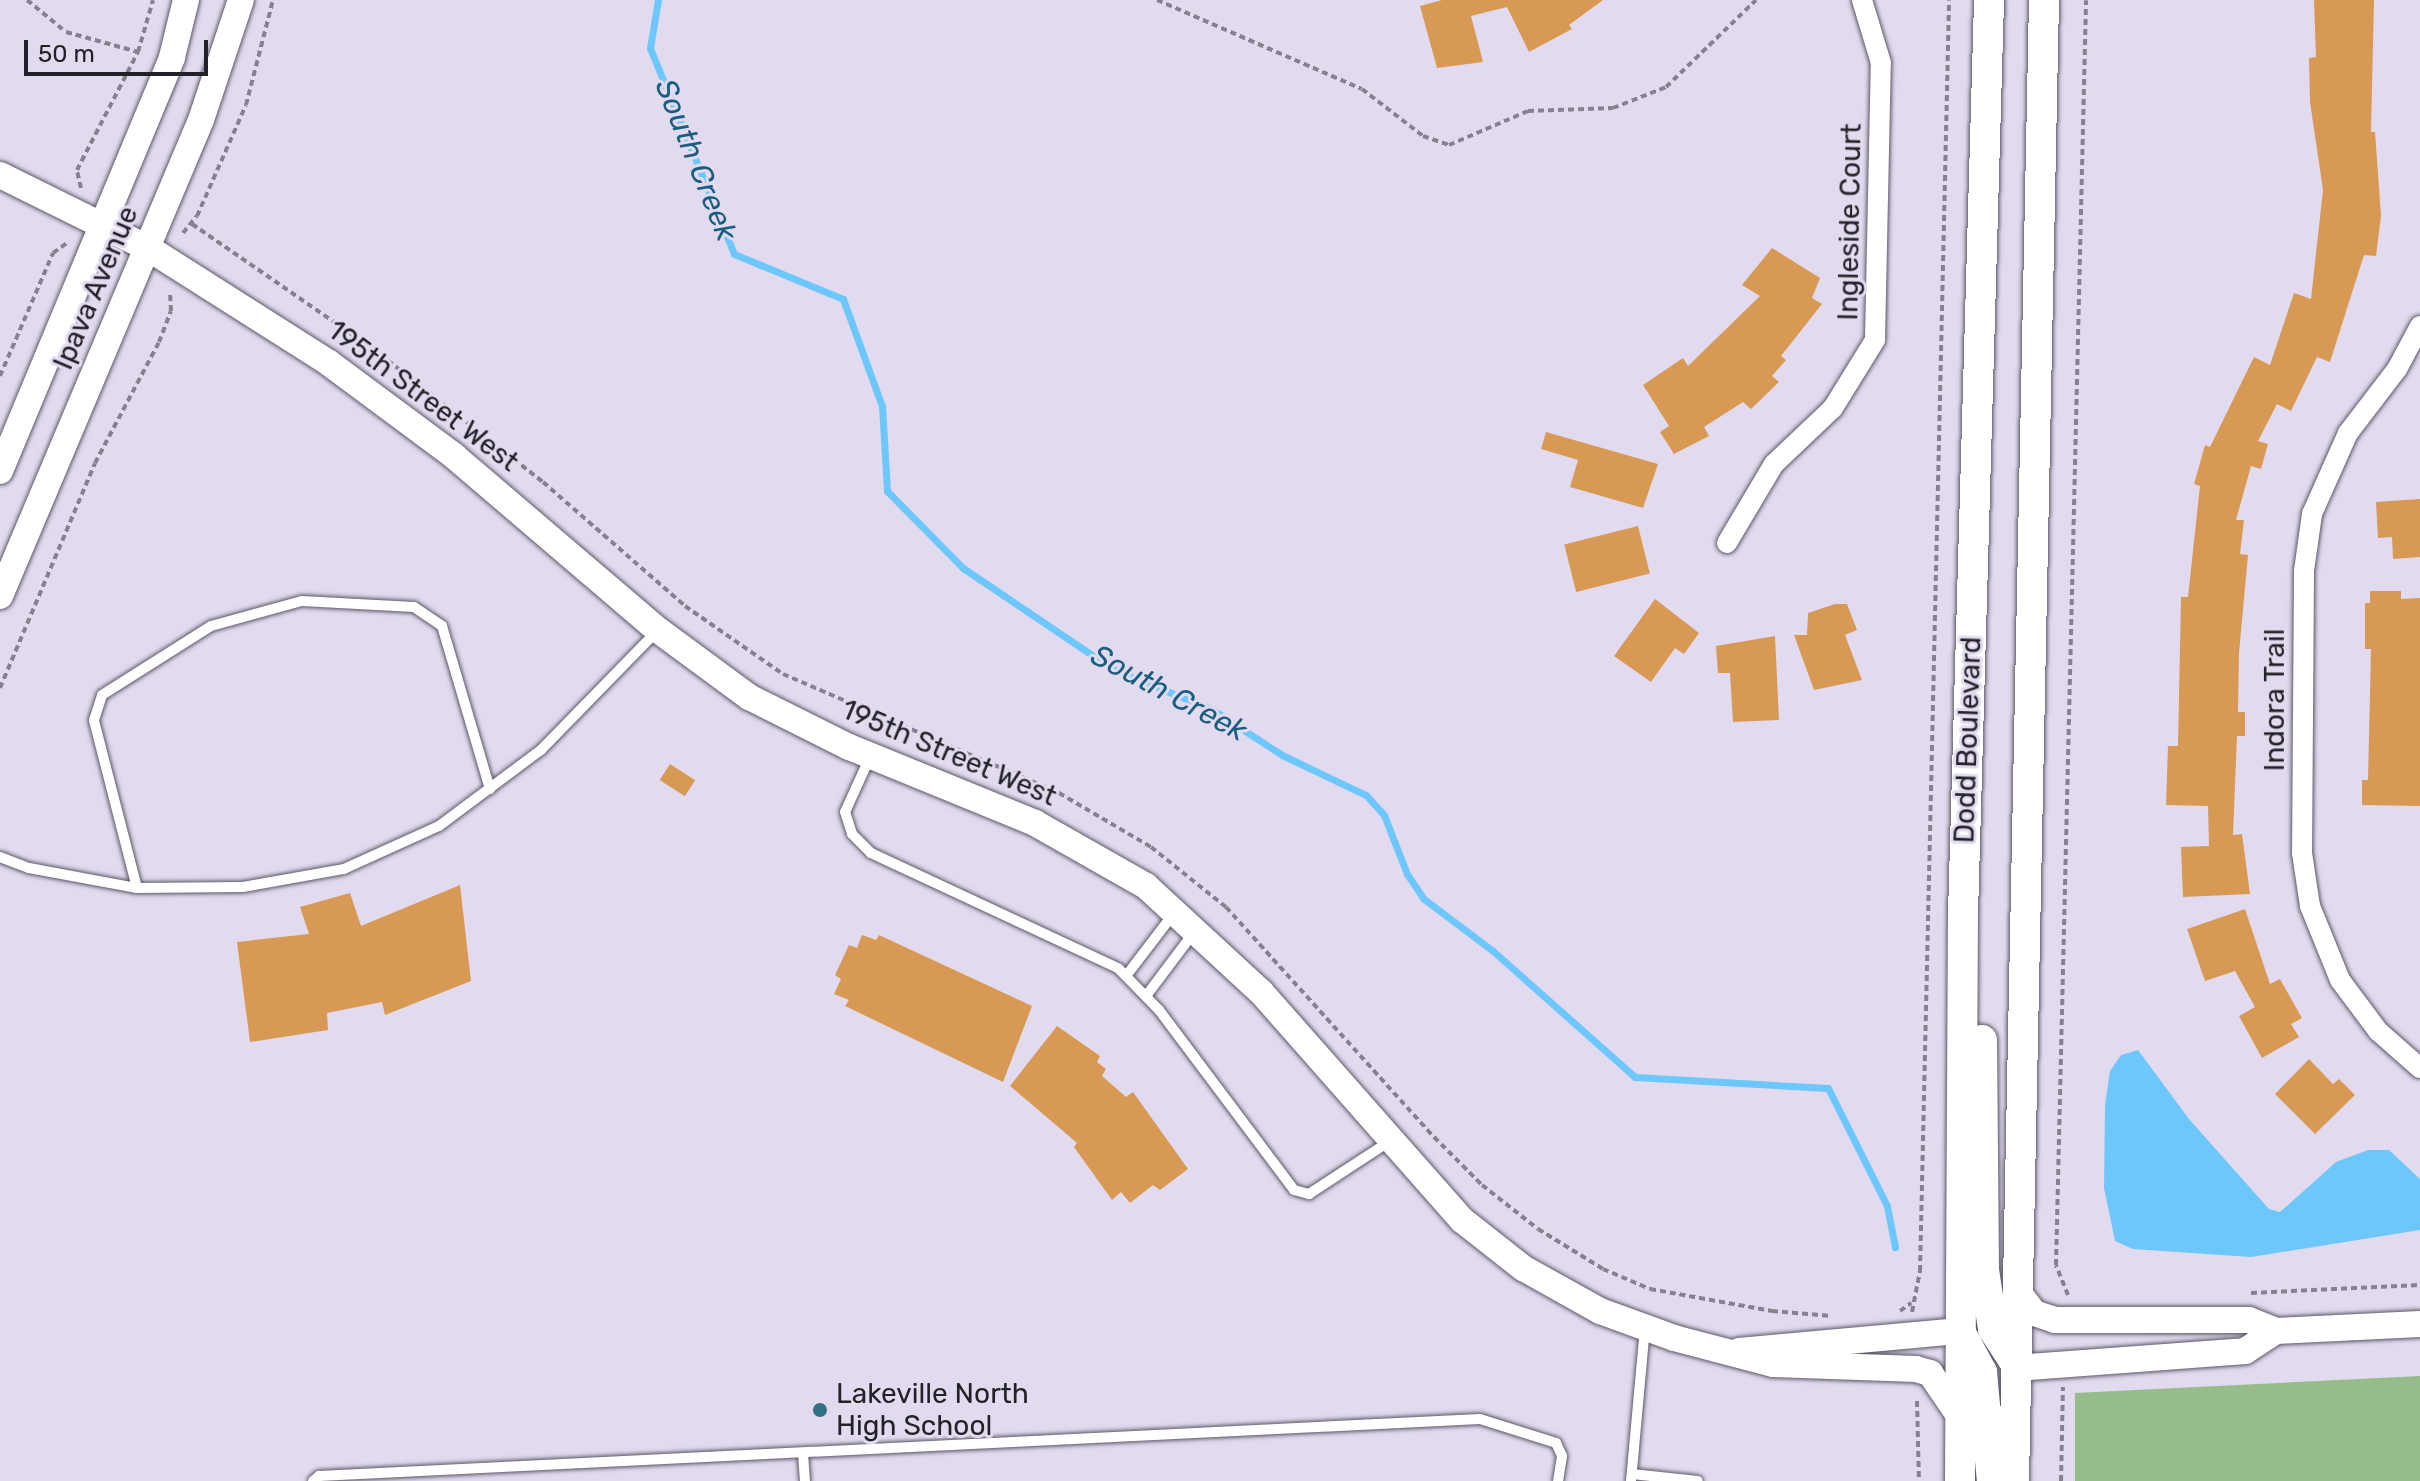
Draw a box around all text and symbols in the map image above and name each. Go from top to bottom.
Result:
scale bar [28,24,212,74]
text: 50 m [38,40,95,68]
water label: South Creek [647,74,745,246]
street label: Ingleside Court [1831,123,1869,321]
street label: Ipava Avenue [46,201,146,375]
street label: 195th Street West [321,313,525,479]
street label: Indora Trail [2258,628,2292,772]
street label: Dodd Boulevard [1948,636,1988,844]
water label: South Creek [1085,637,1253,749]
street label: 195th Street West [836,692,1062,814]
place label: Lakeville North High School [836,1377,1029,1443]
marker: Lakeville North High School [811,1401,829,1419]

